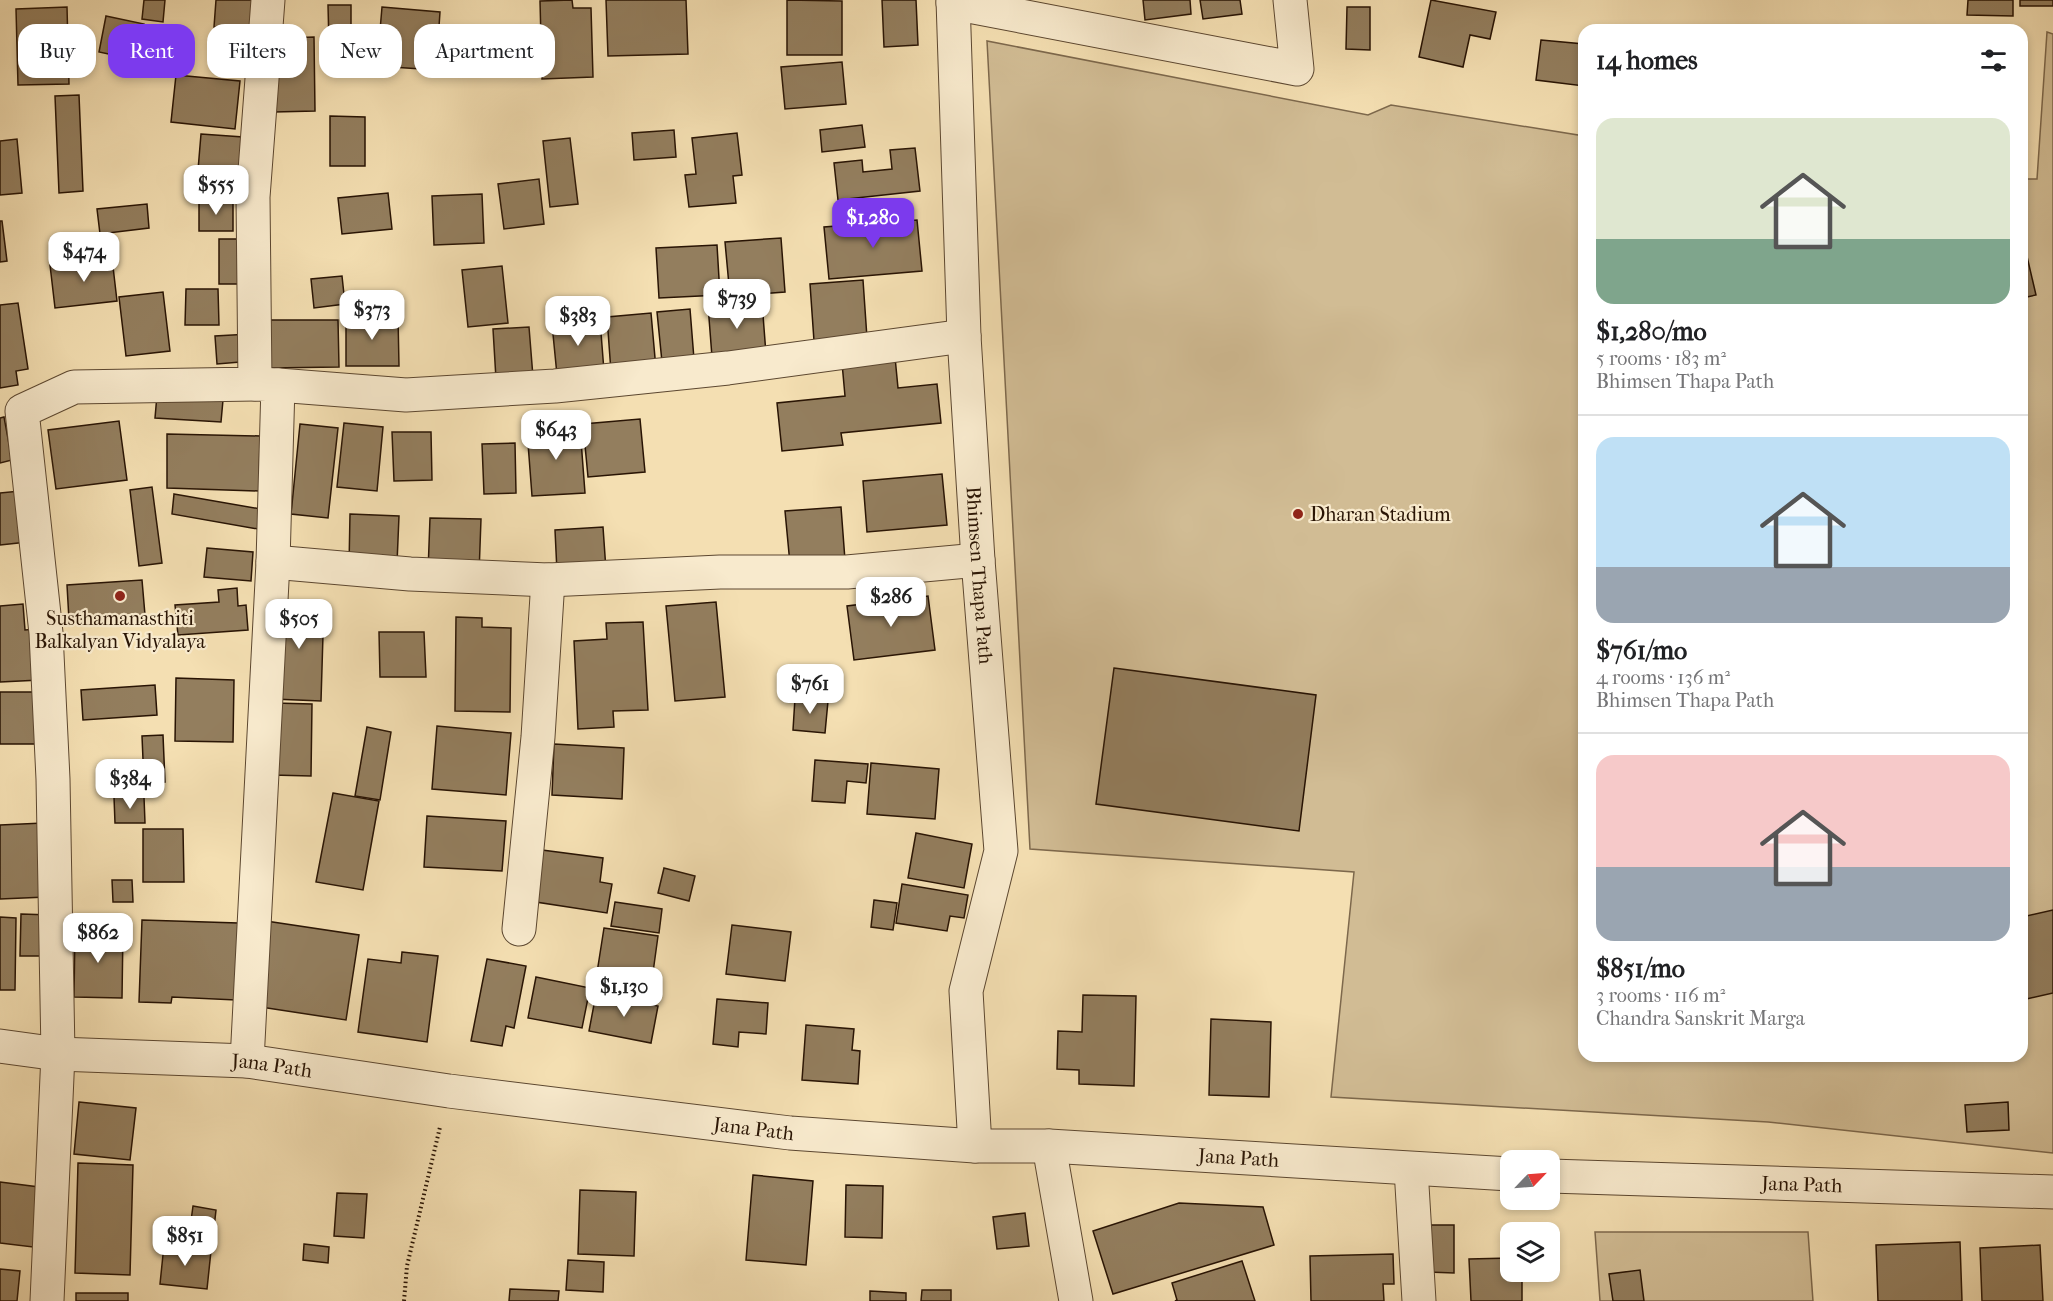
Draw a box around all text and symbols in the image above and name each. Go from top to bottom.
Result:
chip: Buy [18,24,96,78]
chip: Rent [108,24,195,78]
chip: Filters [207,24,307,78]
chip: New [319,24,402,78]
chip: Apartment [414,24,555,78]
icon: filters [1977,44,2010,77]
text: 14 homes [1596,45,1698,76]
icon: home [1749,157,1857,265]
pin: $555 [180,165,252,216]
text: $555 [198,173,234,196]
pin: $1,280 [824,198,922,249]
text: $1,280 [846,206,900,229]
pin: $474 [48,232,120,283]
text: $474 [62,240,106,263]
pin: $739 [701,279,773,330]
text: $739 [717,287,757,310]
pin: $373 [336,290,408,341]
pin: $383 [542,296,614,347]
text: $373 [353,298,391,321]
text: $383 [559,304,597,327]
text: $1,280/mo [1596,316,1707,347]
text: 5 rooms · 183 m² [1596,347,1726,370]
text: Bhimsen Thapa Path [1596,370,1774,393]
pin: $643 [520,410,592,461]
text: $643 [535,418,577,441]
icon: home [1749,476,1857,584]
street label: Bhimsen Thapa Path [961,486,997,666]
place label: Dharan Stadium [1310,503,1451,526]
marker: Dharan Stadium [1291,507,1305,521]
pin: $286 [855,577,927,628]
text: $286 [870,585,912,608]
marker: Susthamanasthiti Balkalyan Vidyalaya [113,589,127,603]
pin: $505 [263,599,335,650]
place label: Susthamanasthiti Balkalyan Vidyalaya [34,607,206,653]
text: $505 [279,607,319,630]
text: $761/mo [1596,635,1687,666]
pin: $761 [774,664,846,715]
text: 4 rooms · 136 m² [1596,666,1730,689]
text: $761 [791,672,829,695]
text: Bhimsen Thapa Path [1596,689,1774,712]
pin: $384 [94,759,166,810]
text: $384 [110,767,150,790]
icon: home [1749,794,1857,902]
pin: $862 [62,913,134,964]
text: $862 [77,921,119,944]
text: $851/mo [1596,953,1685,984]
pin: $1,130 [575,967,673,1018]
text: $1,130 [600,975,648,998]
text: 3 rooms · 116 m² [1596,984,1725,1007]
text: Chandra Sanskrit Marga [1596,1007,1805,1030]
street label: Jana Path [229,1049,314,1083]
street label: Jana Path [710,1112,796,1145]
street label: Jana Path [1196,1144,1281,1172]
north arrow [1500,1150,1560,1210]
map controls [1500,1150,1560,1282]
street label: Jana Path [1759,1172,1843,1197]
pin: $851 [149,1216,221,1267]
button: layers [1500,1222,1560,1282]
text: $851 [167,1224,203,1247]

